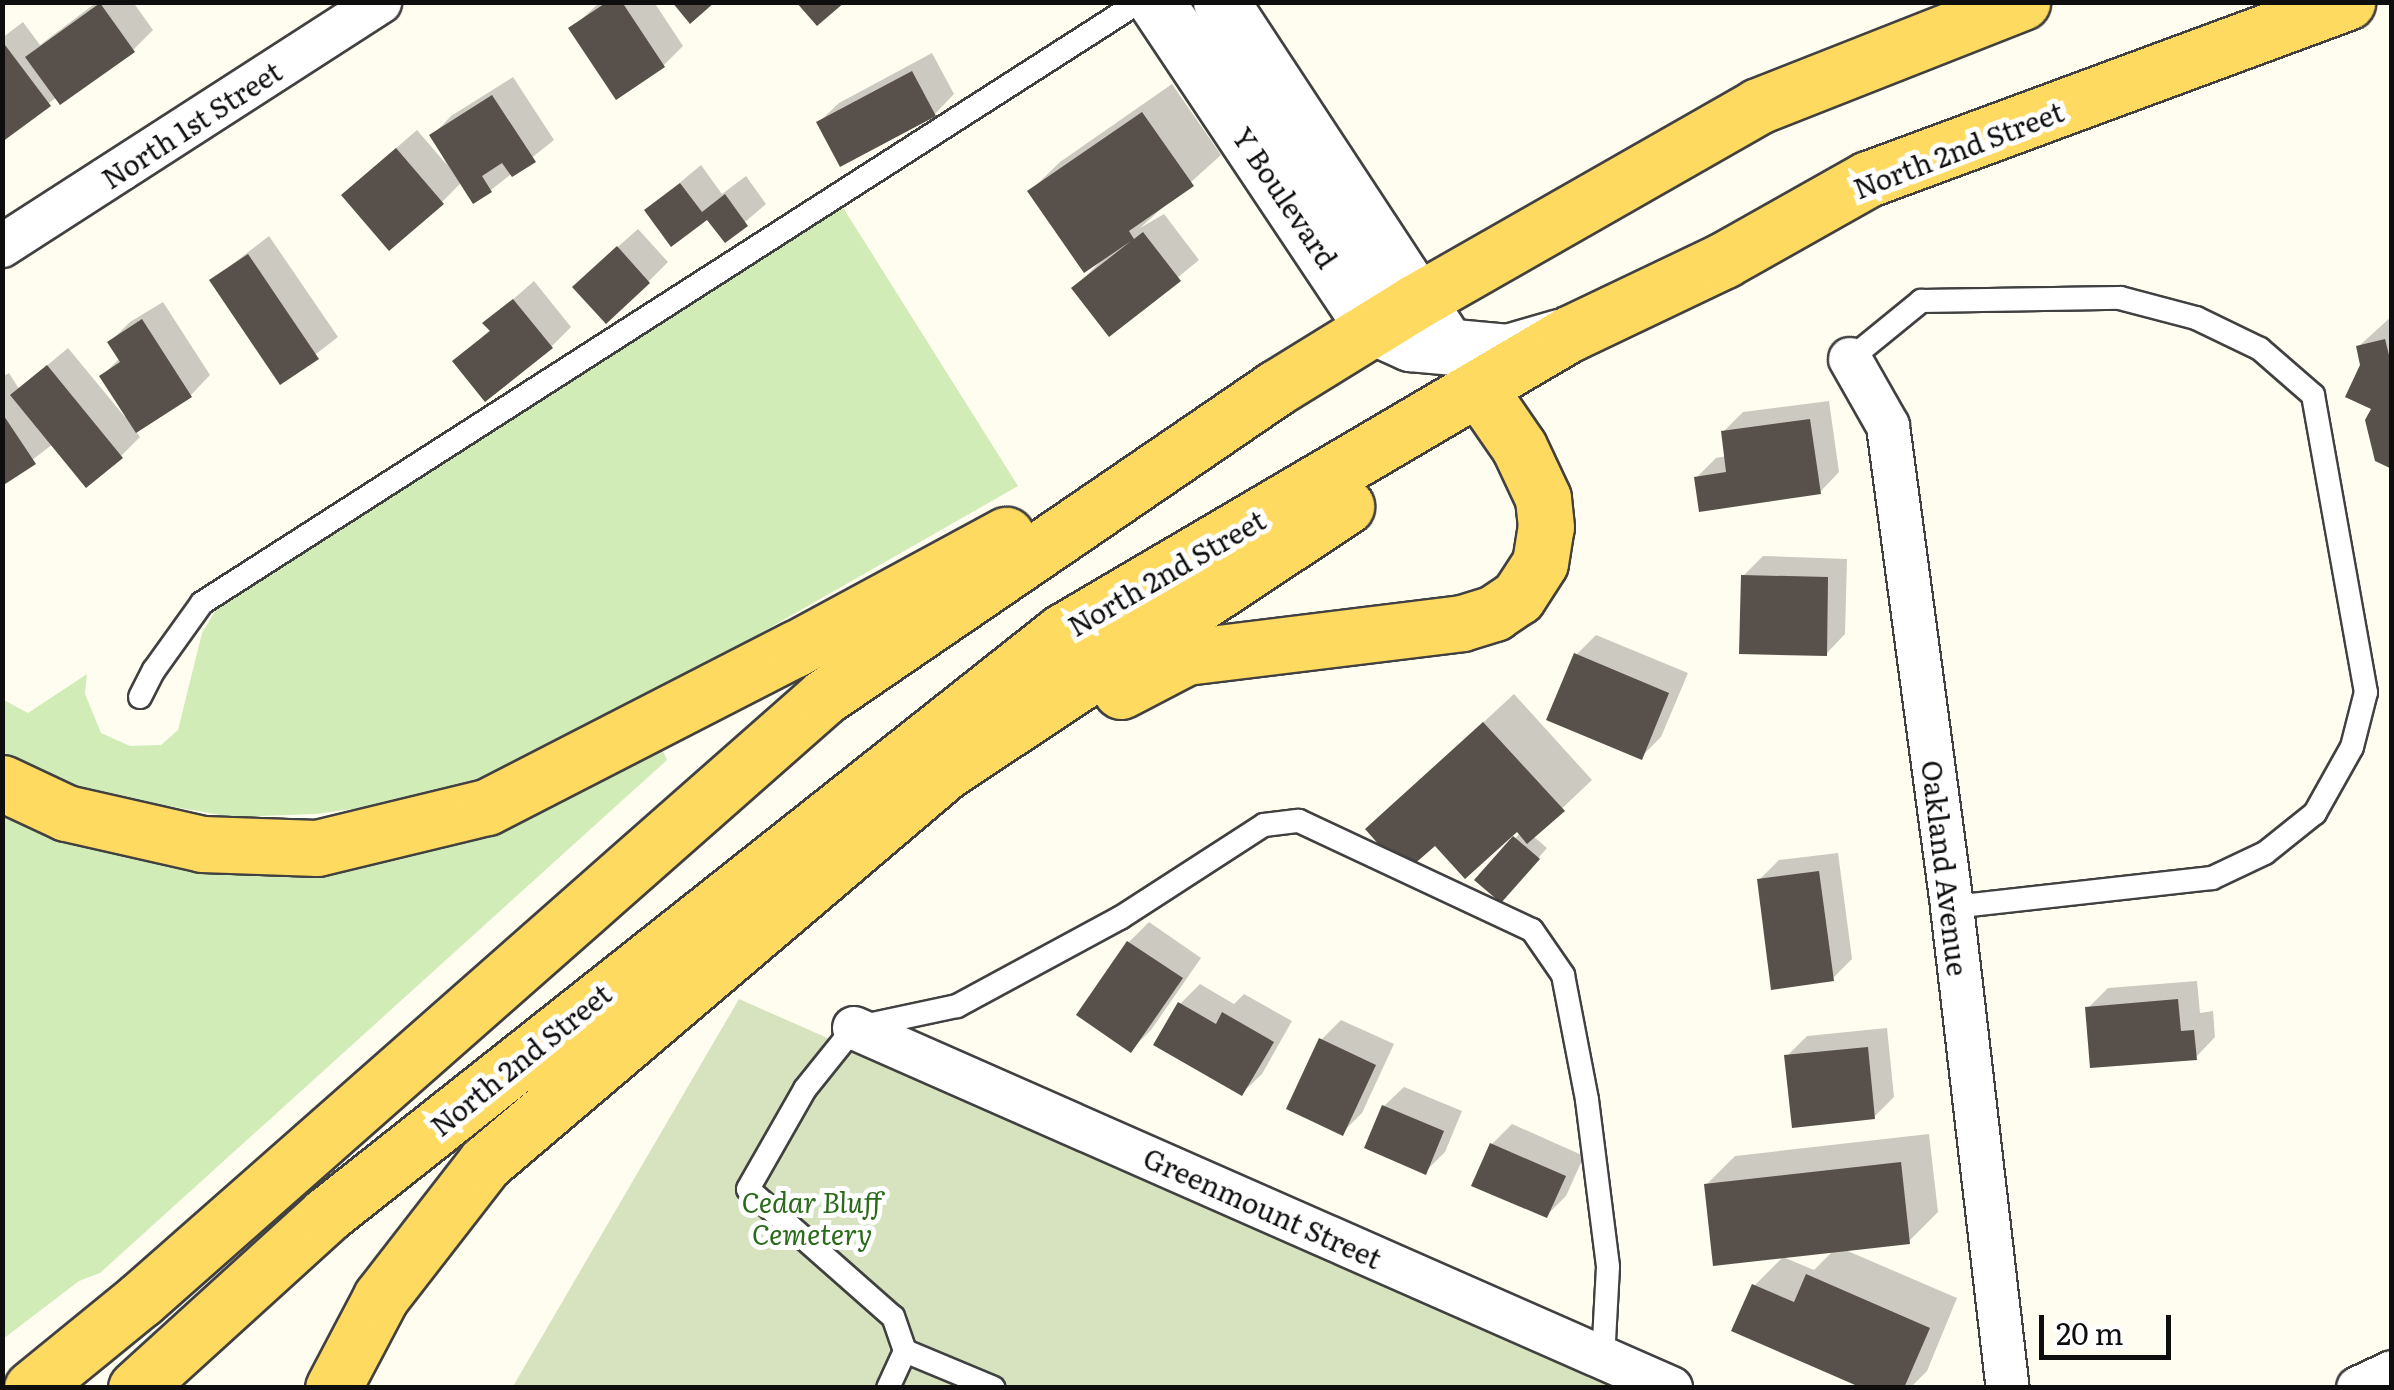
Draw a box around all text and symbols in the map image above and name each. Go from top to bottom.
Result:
street label: North 1st Street [95,53,287,195]
street label: North 2nd Street [1848,93,2068,205]
street label: Y Boulevard [1227,120,1345,274]
street label: North 2nd Street [1061,502,1271,642]
street label: Oakland Avenue [1916,758,1976,978]
street label: North 2nd Street [423,976,617,1142]
street label: Greenmount Street [1139,1139,1387,1275]
park label: Cedar Bluff Cemetery [741,1184,883,1250]
scale bar [2044,1295,2176,1357]
text: 20 m [2056,1310,2124,1354]

